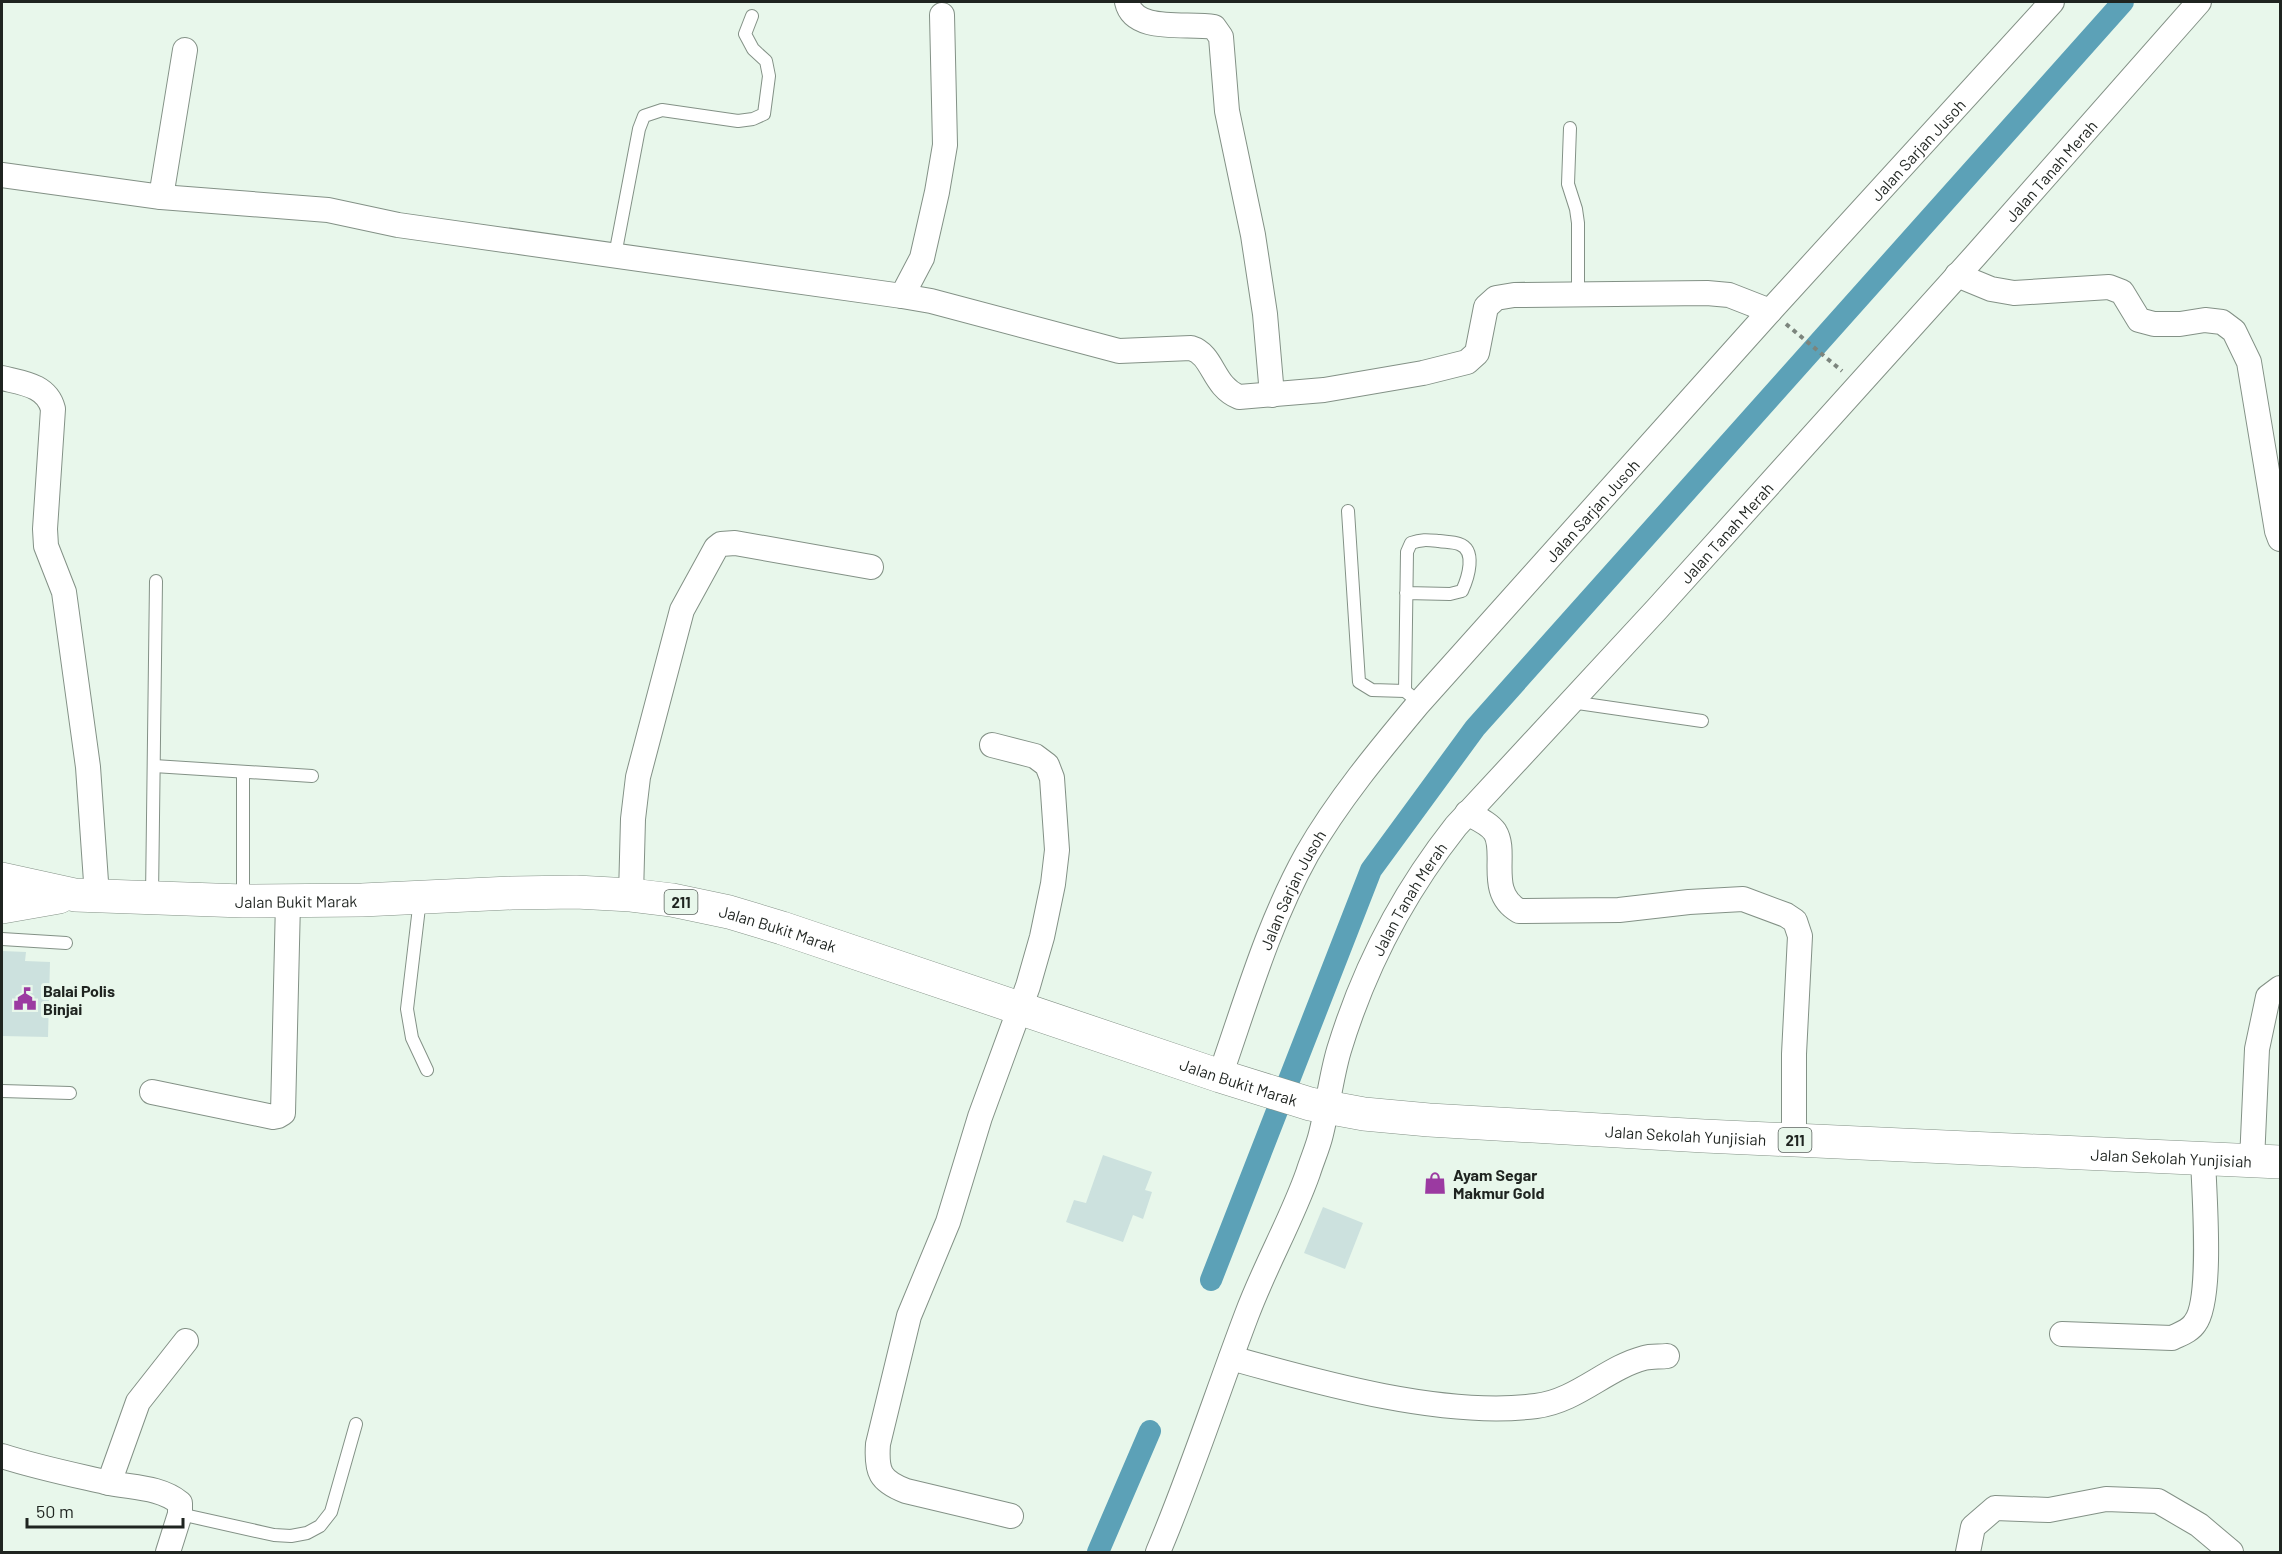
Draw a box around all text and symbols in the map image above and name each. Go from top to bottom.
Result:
street label: Jalan Sarjan Jusoh [1866,95,1969,204]
street label: Jalan Tanah Merah [2001,116,2100,225]
street label: Jalan Sarjan Jusoh [1541,455,1643,565]
street label: Jalan Tanah Merah [1676,478,1776,587]
street label: Jalan Sarjan Jusoh [1255,826,1329,952]
street label: Jalan Tanah Merah [1367,838,1450,959]
road number: 211 [664,890,698,914]
street label: Jalan Bukit Marak [235,891,357,911]
street label: Jalan Bukit Marak [717,901,839,955]
place label: Balai Polis Binjai [43,981,115,1018]
public building icon: Balai Polis Binjai [12,986,38,1012]
street label: Jalan Bukit Marak [1178,1054,1300,1109]
street label: Jalan Sekolah Yunjisiah [1605,1121,1767,1148]
road number: 211 [1778,1128,1812,1152]
street label: Jalan Sekolah Yunjisiah [2090,1144,2252,1170]
place label: Ayam Segar Makmur Gold [1453,1165,1544,1202]
shop icon: Ayam Segar Makmur Gold [1422,1170,1448,1196]
scale bar [27,1491,183,1529]
text: 50 m [36,1500,74,1522]

